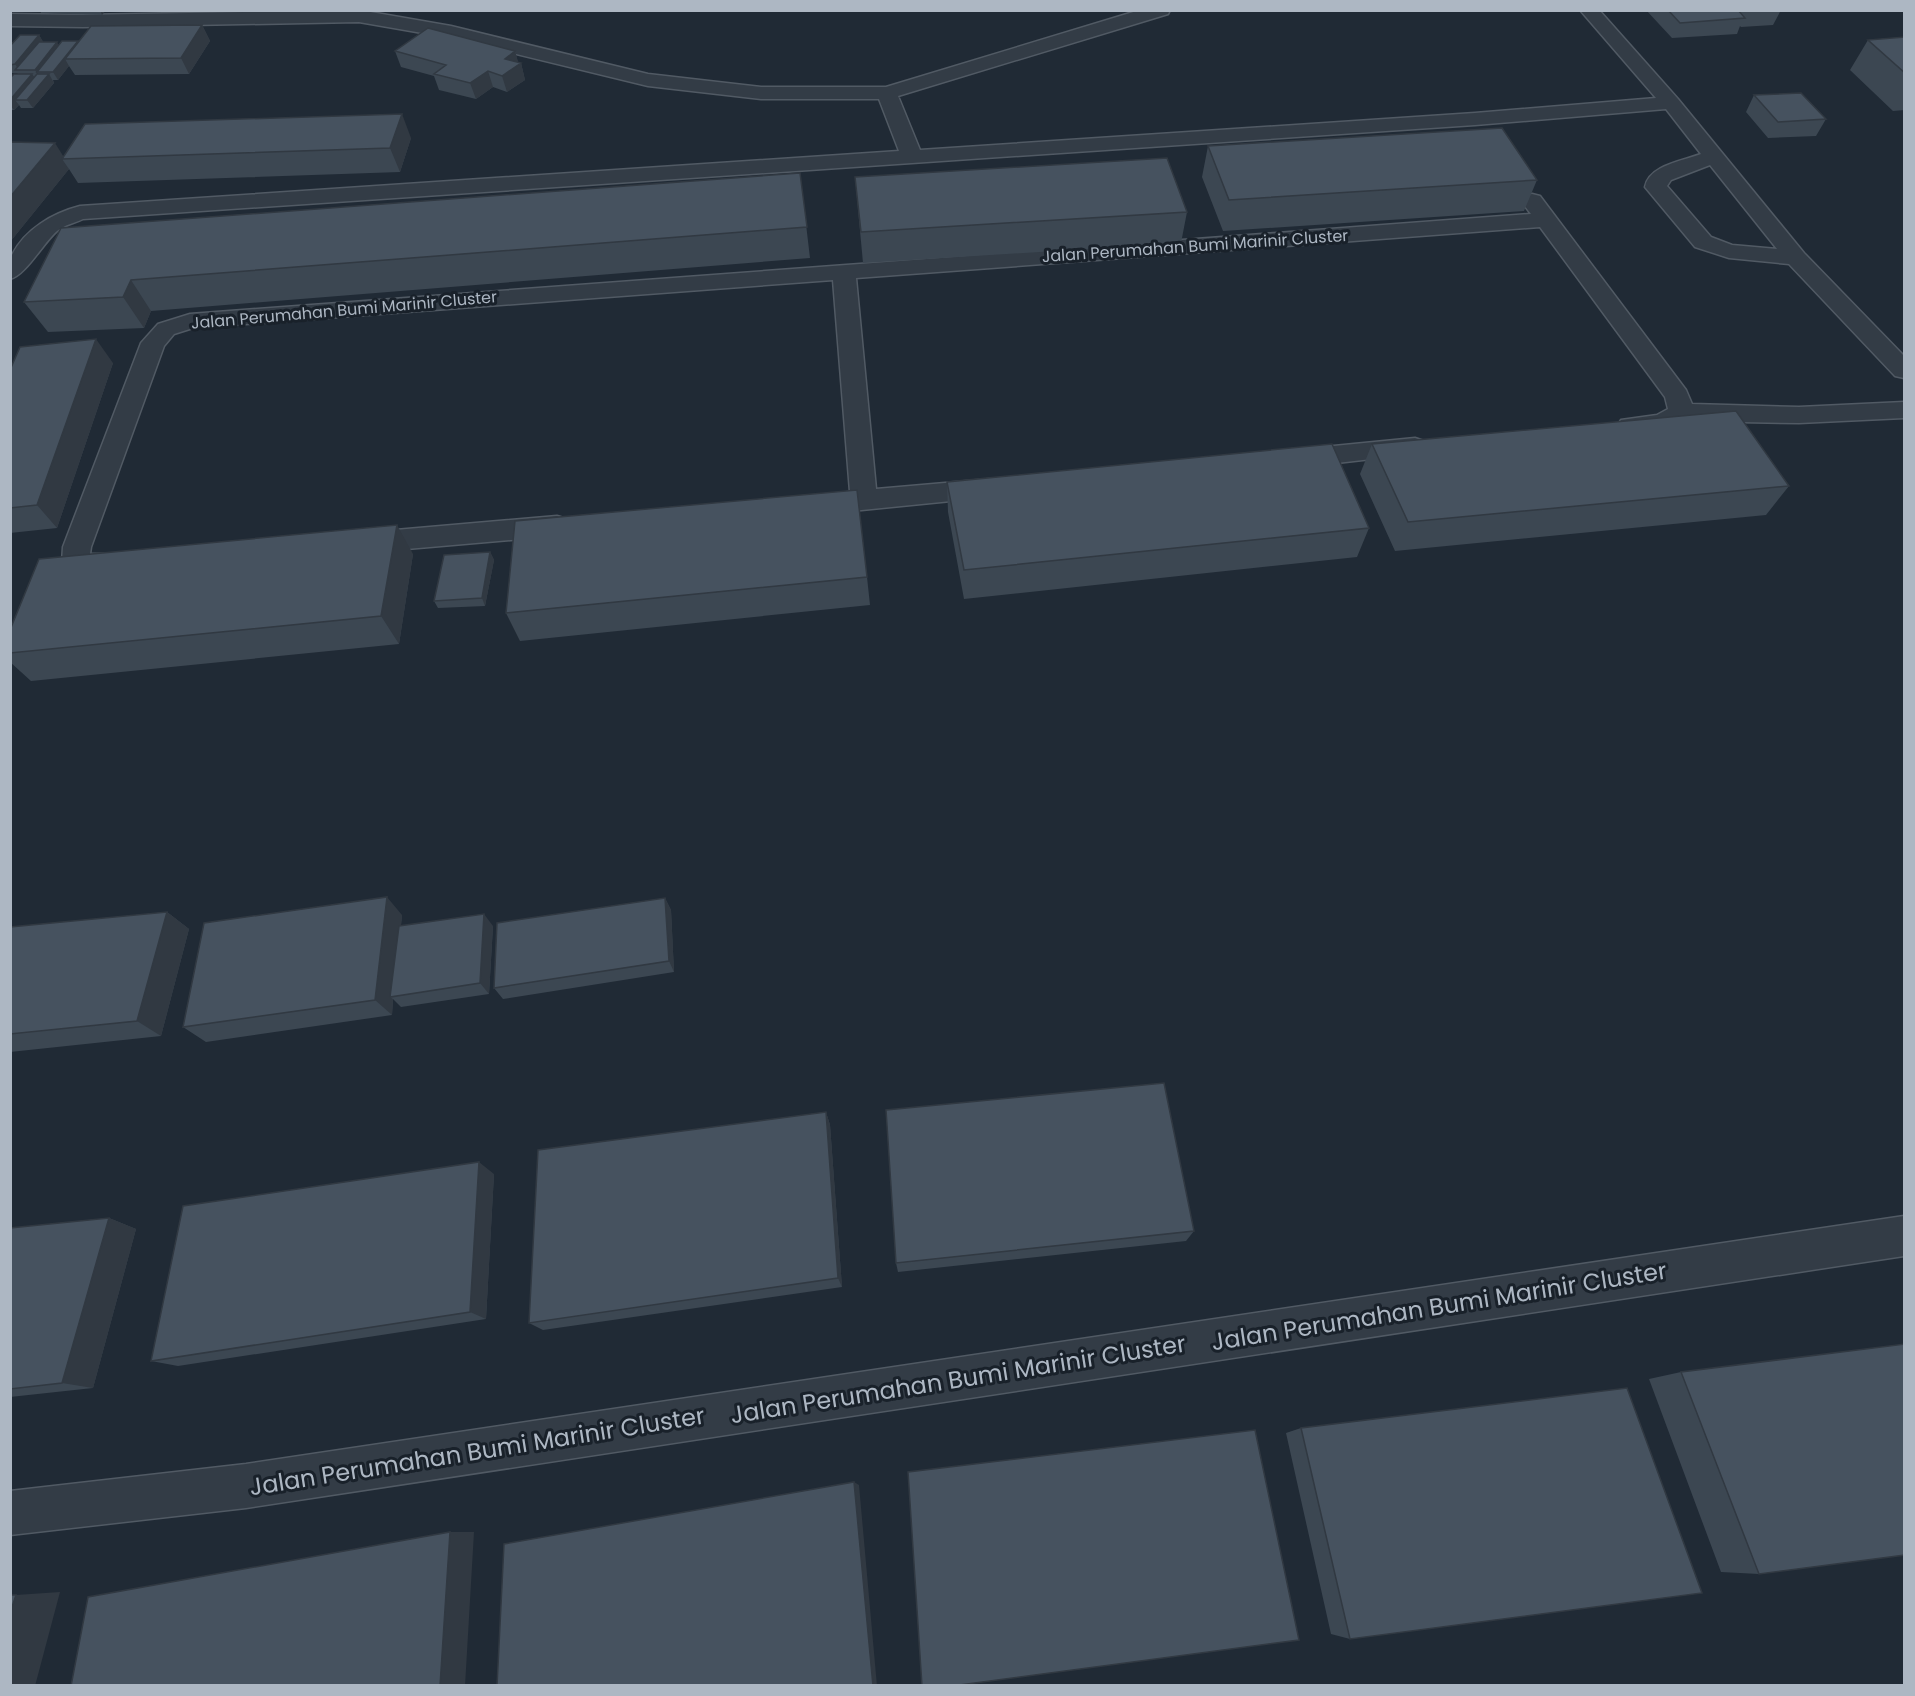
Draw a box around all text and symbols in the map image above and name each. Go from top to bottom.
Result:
street label: Jalan Perumahan Bumi Marinir Cluster [1041,224,1349,268]
street label: Jalan Perumahan Bumi Marinir Cluster [190,285,498,335]
street label: Jalan Perumahan Bumi Marinir Cluster [1209,1254,1669,1358]
street label: Jalan Perumahan Bumi Marinir Cluster [728,1327,1188,1431]
street label: Jalan Perumahan Bumi Marinir Cluster [247,1399,707,1503]

